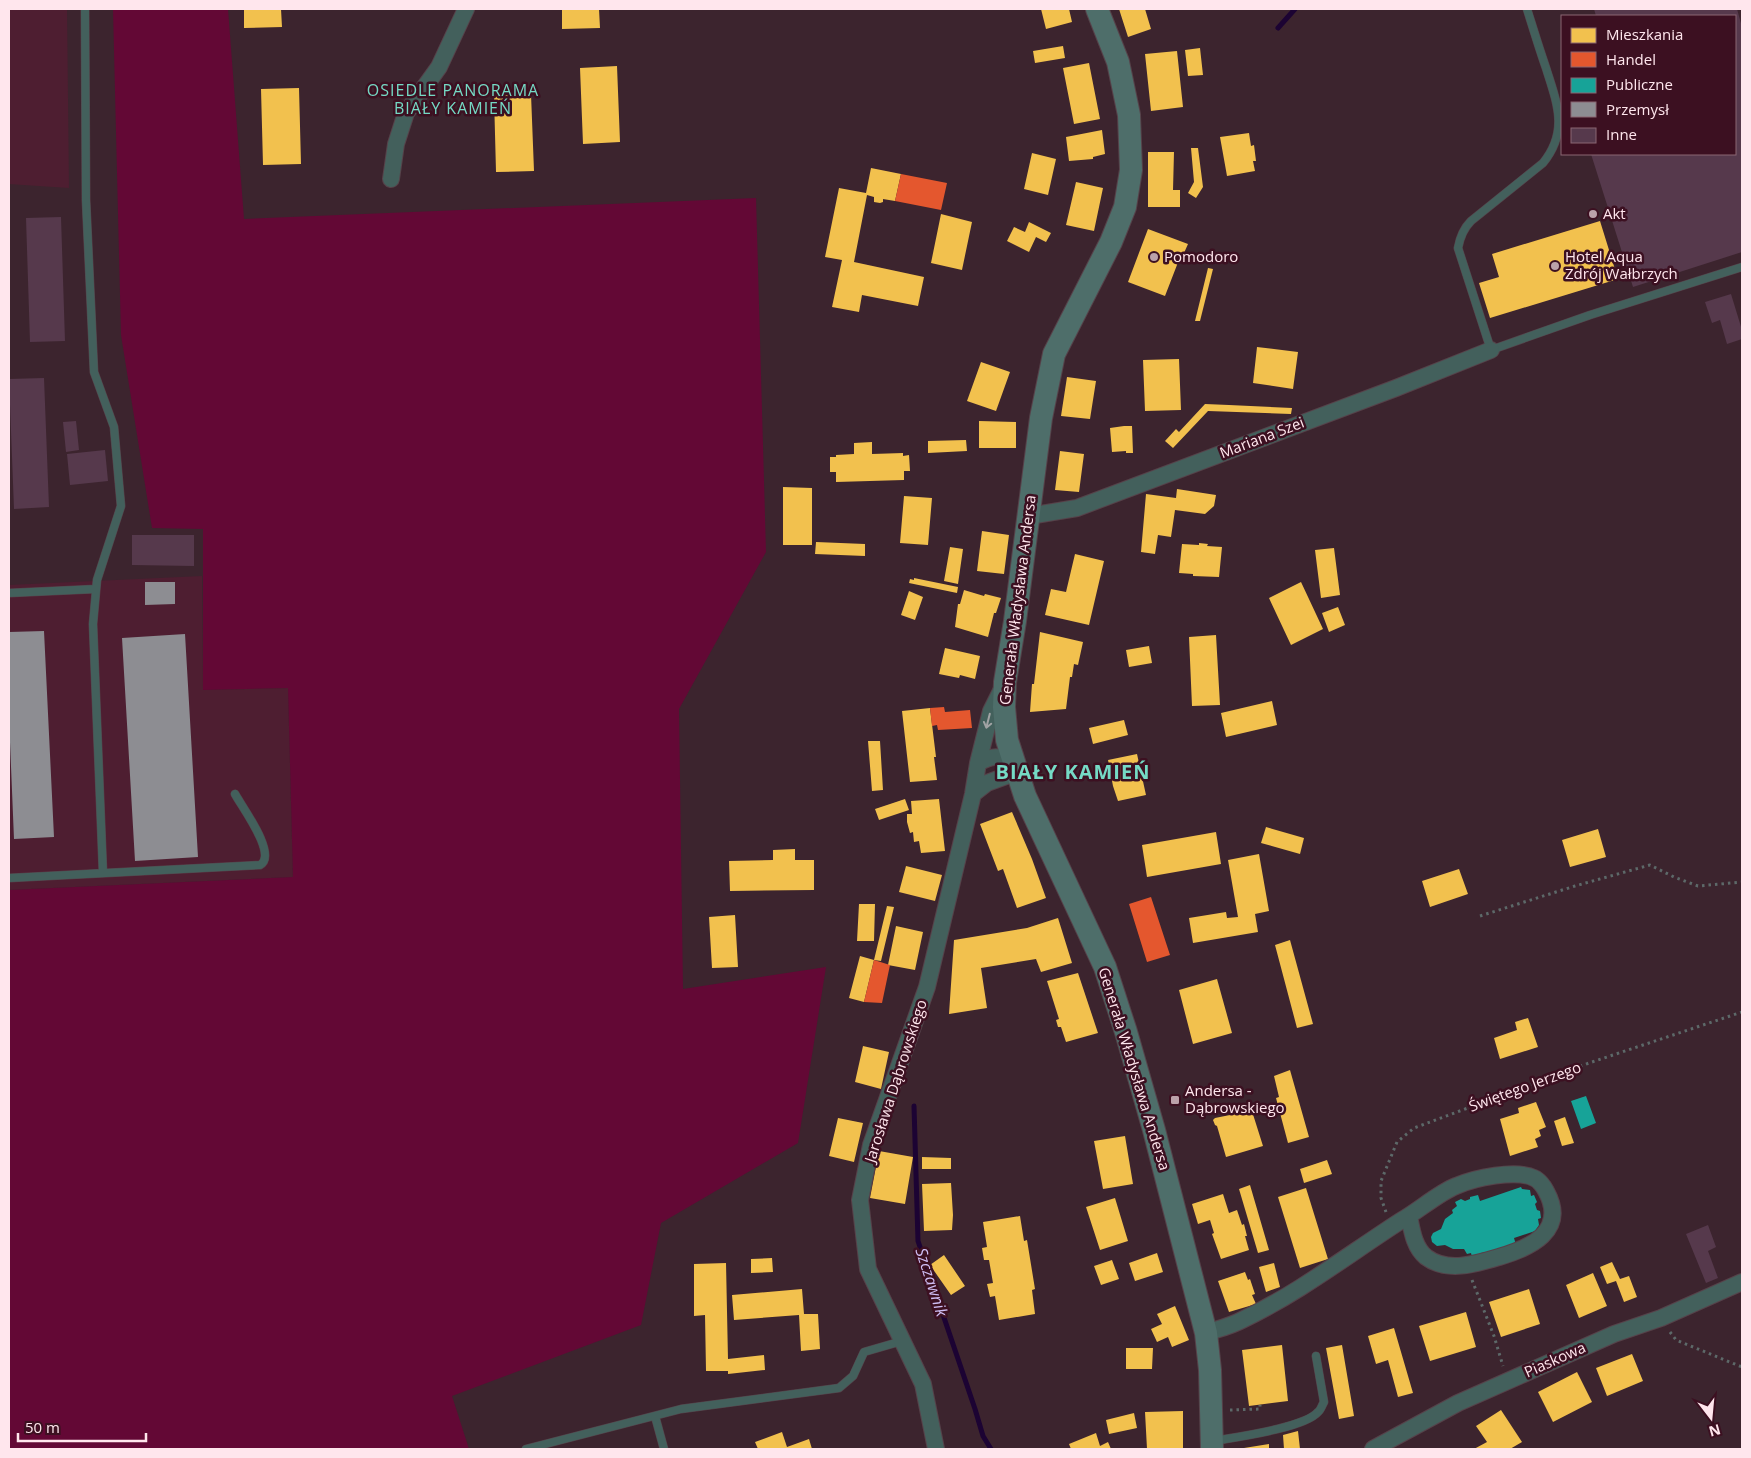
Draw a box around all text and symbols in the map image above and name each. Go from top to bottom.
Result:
legend [1561,15,1736,155]
text: Mieszkania [1606,24,1683,44]
text: Handel [1606,49,1656,69]
text: Publiczne [1606,74,1673,94]
district label: OSIEDLE PANORAMA BIAŁY KAMIEŃ [367,79,539,119]
text: Przemysł [1606,99,1669,119]
text: Inne [1606,124,1637,144]
place label: Akt [1603,203,1626,223]
marker: Akt [1587,208,1599,220]
place label: Pomodoro [1164,246,1238,266]
place label: Hotel Aqua Zdrój Wałbrzych [1565,246,1678,283]
marker: Pomodoro [1148,251,1160,263]
marker: Hotel Aqua Zdrój Wałbrzych [1549,260,1561,272]
street label: Mariana Szei [1217,412,1307,462]
street label: Generała Władysława Andersa [994,494,1040,706]
one-way arrow [983,713,992,729]
district label: BIAŁY KAMIEŃ [996,758,1150,785]
street label: Generała Władysława Andersa [1095,965,1175,1173]
street label: Jarosława Dąbrowskiego [859,997,931,1167]
street label: Świętego Jerzego [1466,1056,1584,1116]
place label: Andersa - Dąbrowskiego [1185,1080,1285,1117]
marker: Andersa - Dąbrowskiego [1169,1094,1181,1106]
water label: Szczawnik [911,1245,954,1320]
street label: Piaskowa [1521,1337,1588,1381]
north arrow [1686,1393,1736,1443]
scale bar [18,1410,145,1442]
text: 50 m [25,1417,60,1437]
text: N [1707,1420,1723,1442]

